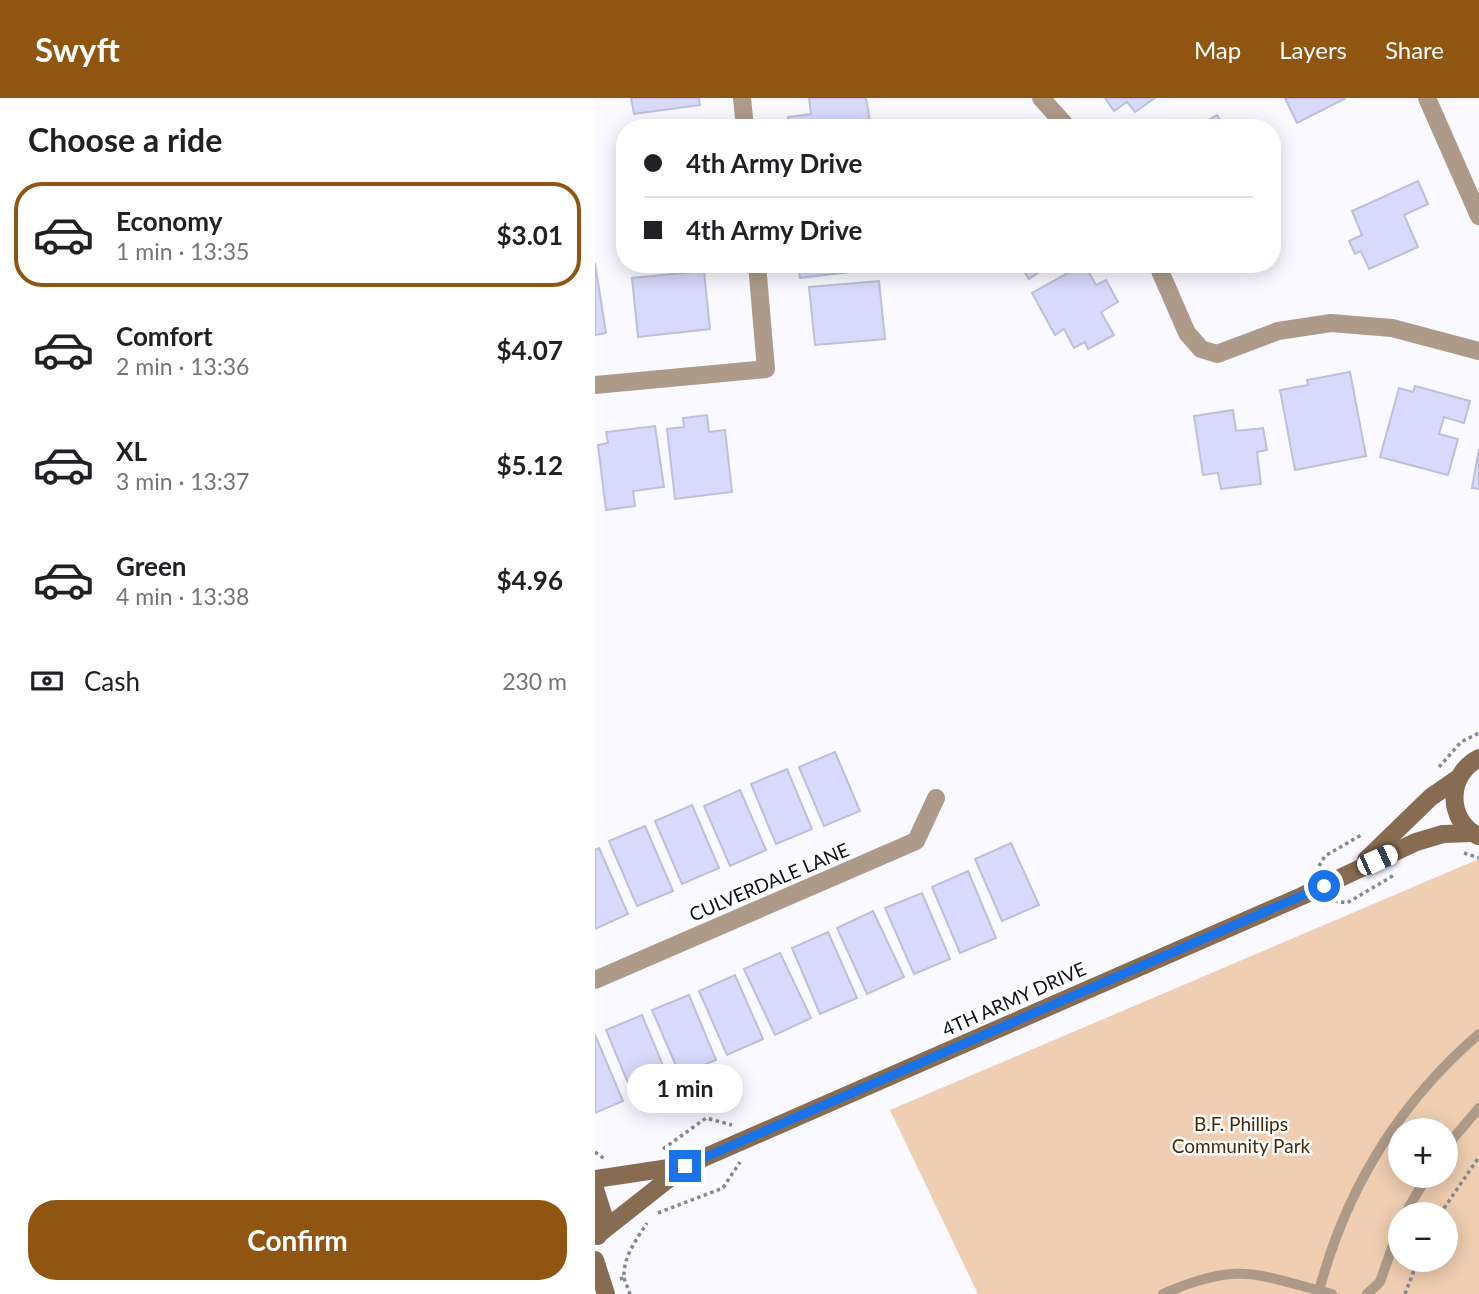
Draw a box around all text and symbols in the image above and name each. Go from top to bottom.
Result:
text: Swyft [35,29,120,69]
text: Map [1194,35,1241,64]
text: Layers [1279,35,1347,64]
text: Share [1385,35,1444,64]
text: Choose a ride [28,120,222,159]
text: 4th Army Drive [686,147,862,179]
icon: car [32,203,95,266]
text: Economy [116,205,222,237]
text: 4th Army Drive [686,214,862,246]
text: $3.01 [497,219,563,251]
text: 1 min · 13:35 [116,237,249,265]
icon: car [32,318,95,381]
text: Comfort [116,320,213,352]
text: $4.07 [497,334,563,366]
text: 2 min · 13:36 [116,352,249,380]
icon: car [32,433,95,496]
text: XL [116,435,147,467]
text: $5.12 [497,449,563,481]
text: 3 min · 13:37 [116,467,249,495]
icon: car [32,548,95,611]
text: Green [116,550,186,582]
text: $4.96 [497,564,563,596]
text: 4 min · 13:38 [116,582,249,610]
icon: cash [28,662,66,700]
text: Cash [84,665,140,697]
text: 230 m [502,667,567,695]
street label: CULVERDALE LANE [686,838,852,926]
car [1354,842,1401,878]
route start [1308,870,1340,902]
street label: 4TH ARMY DRIVE [938,957,1089,1041]
callout: 1 min [627,1065,743,1114]
text: 1 min [656,1074,714,1102]
park label: B.F. Phillips Community Park [1172,1112,1311,1157]
map controls [1388,1118,1458,1272]
button: + [1388,1118,1458,1188]
route end [669,1150,701,1182]
button: Confirm [28,1200,567,1280]
button: − [1388,1202,1458,1272]

